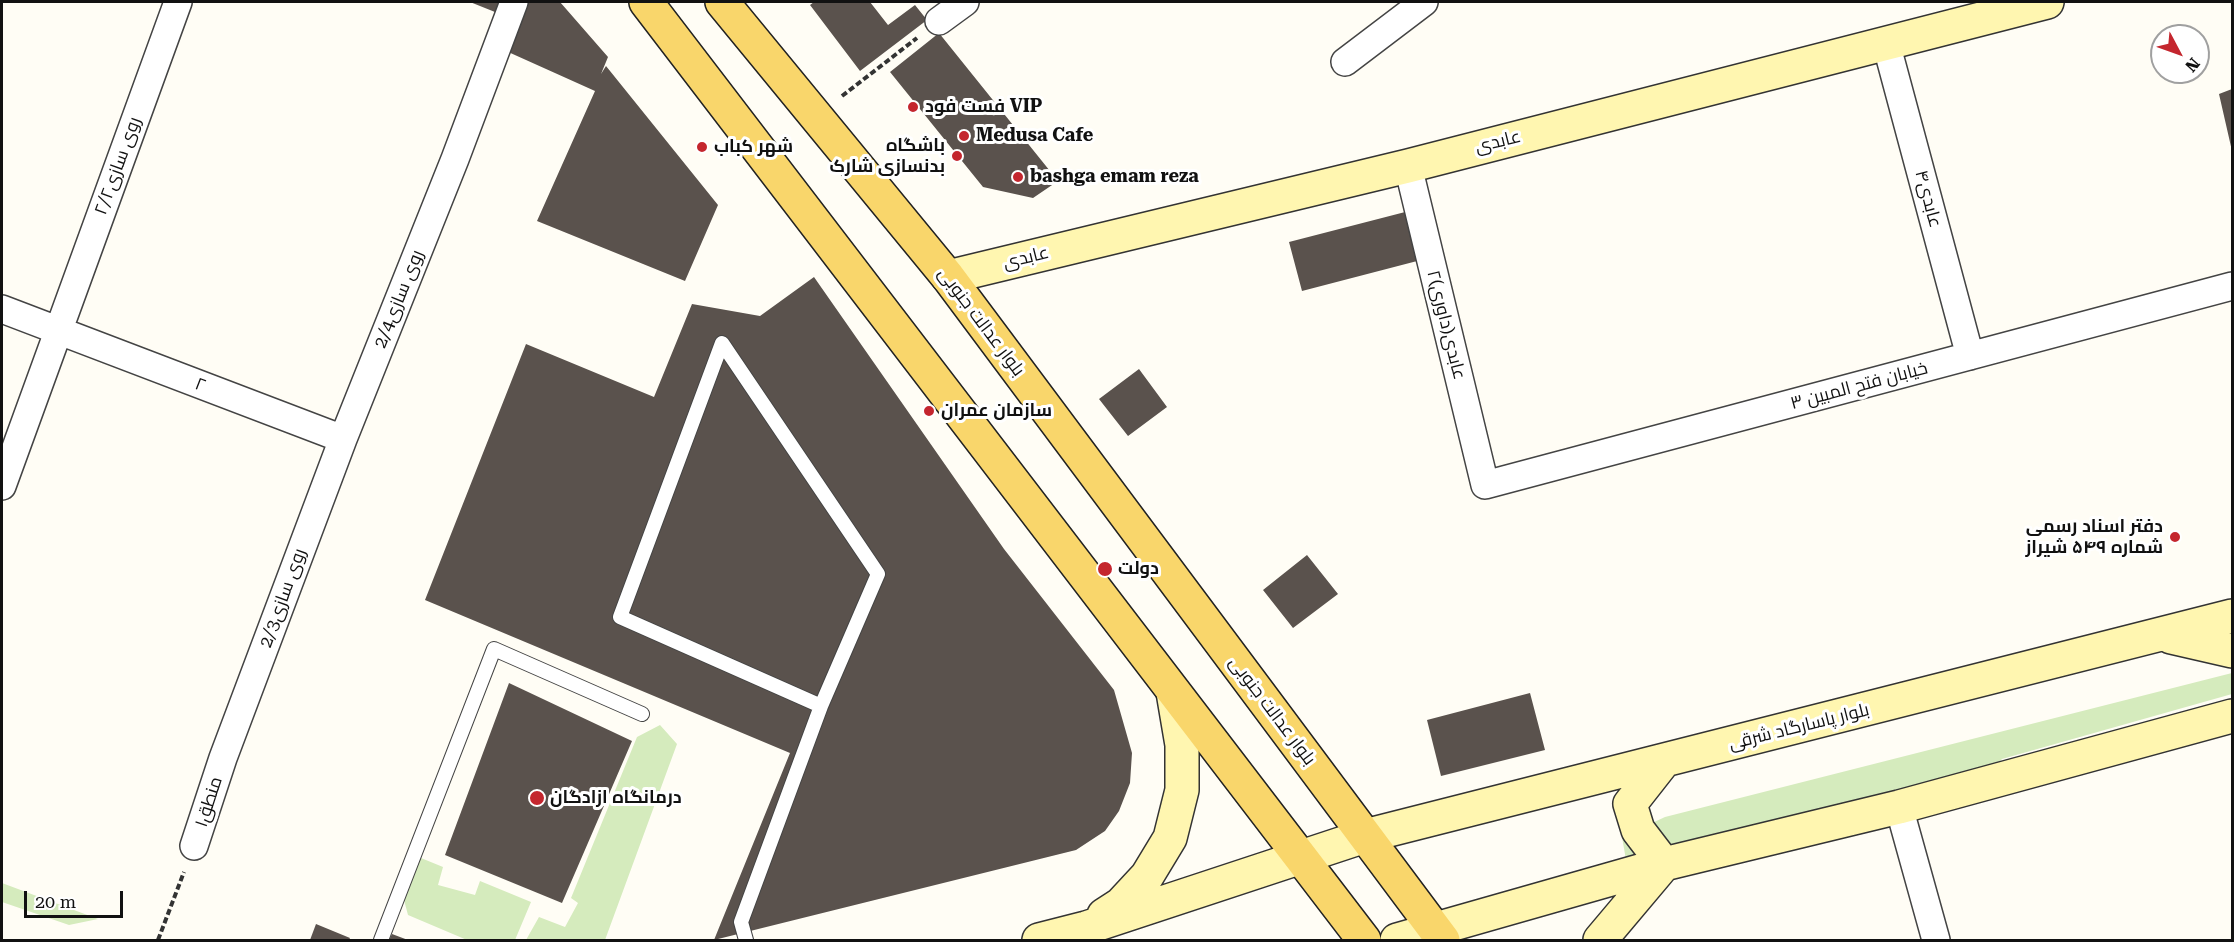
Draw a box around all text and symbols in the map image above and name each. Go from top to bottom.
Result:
north arrow [2150,24,2210,84]
text: N [2181,54,2204,76]
place label: فست فود VIP [925,96,1042,118]
marker: فست فود VIP [906,100,920,114]
street label: روی سازی۲/۲ [90,114,146,218]
place label: Medusa Cafe [976,125,1093,147]
street label: عابدی [1473,126,1523,158]
marker: Medusa Cafe [957,129,971,143]
place label: باشگاه بدنسازی شارک [829,135,945,178]
place label: شهر کباب [714,136,793,158]
marker: شهر کباب [695,140,709,154]
marker: باشگاه بدنسازی شارک [950,149,964,163]
place label: bashga emam reza [1030,166,1199,188]
street label: عابدی۴ [1910,168,1946,230]
marker: bashga emam reza [1011,170,1025,184]
street label: عابدی [1001,242,1051,274]
street label: روی سازی2/4 [370,247,428,351]
street label: بلوار عدالت جنوبی [933,263,1029,381]
street label: ۲عابدی(داوری) [1422,268,1470,382]
street label: خیابان فتح المبین ۳ [1788,357,1930,415]
street label: ۲ [192,373,208,397]
place label: سازمان عمران [941,400,1052,422]
marker: سازمان عمران [922,404,936,418]
place label: دفتر اسناد رسمی شماره ۵۴۹ شیراز [2025,516,2163,558]
marker: دفتر اسناد رسمی شماره ۵۴۹ شیراز [2168,530,2182,544]
street label: روی سازی2/3 [255,545,311,651]
place label: دولت [1118,558,1159,580]
marker: دولت [1096,560,1114,578]
street label: بلوار عدالت جنوبی [1224,652,1320,770]
street label: بلوار پاسارگاد شرقی [1727,699,1871,755]
street label: منطق۱ [191,774,227,830]
place label: درمانگاه ازادگان [550,787,682,809]
marker: درمانگاه ازادگان [528,789,546,807]
scale bar [27,879,126,917]
text: 20 m [35,891,76,912]

